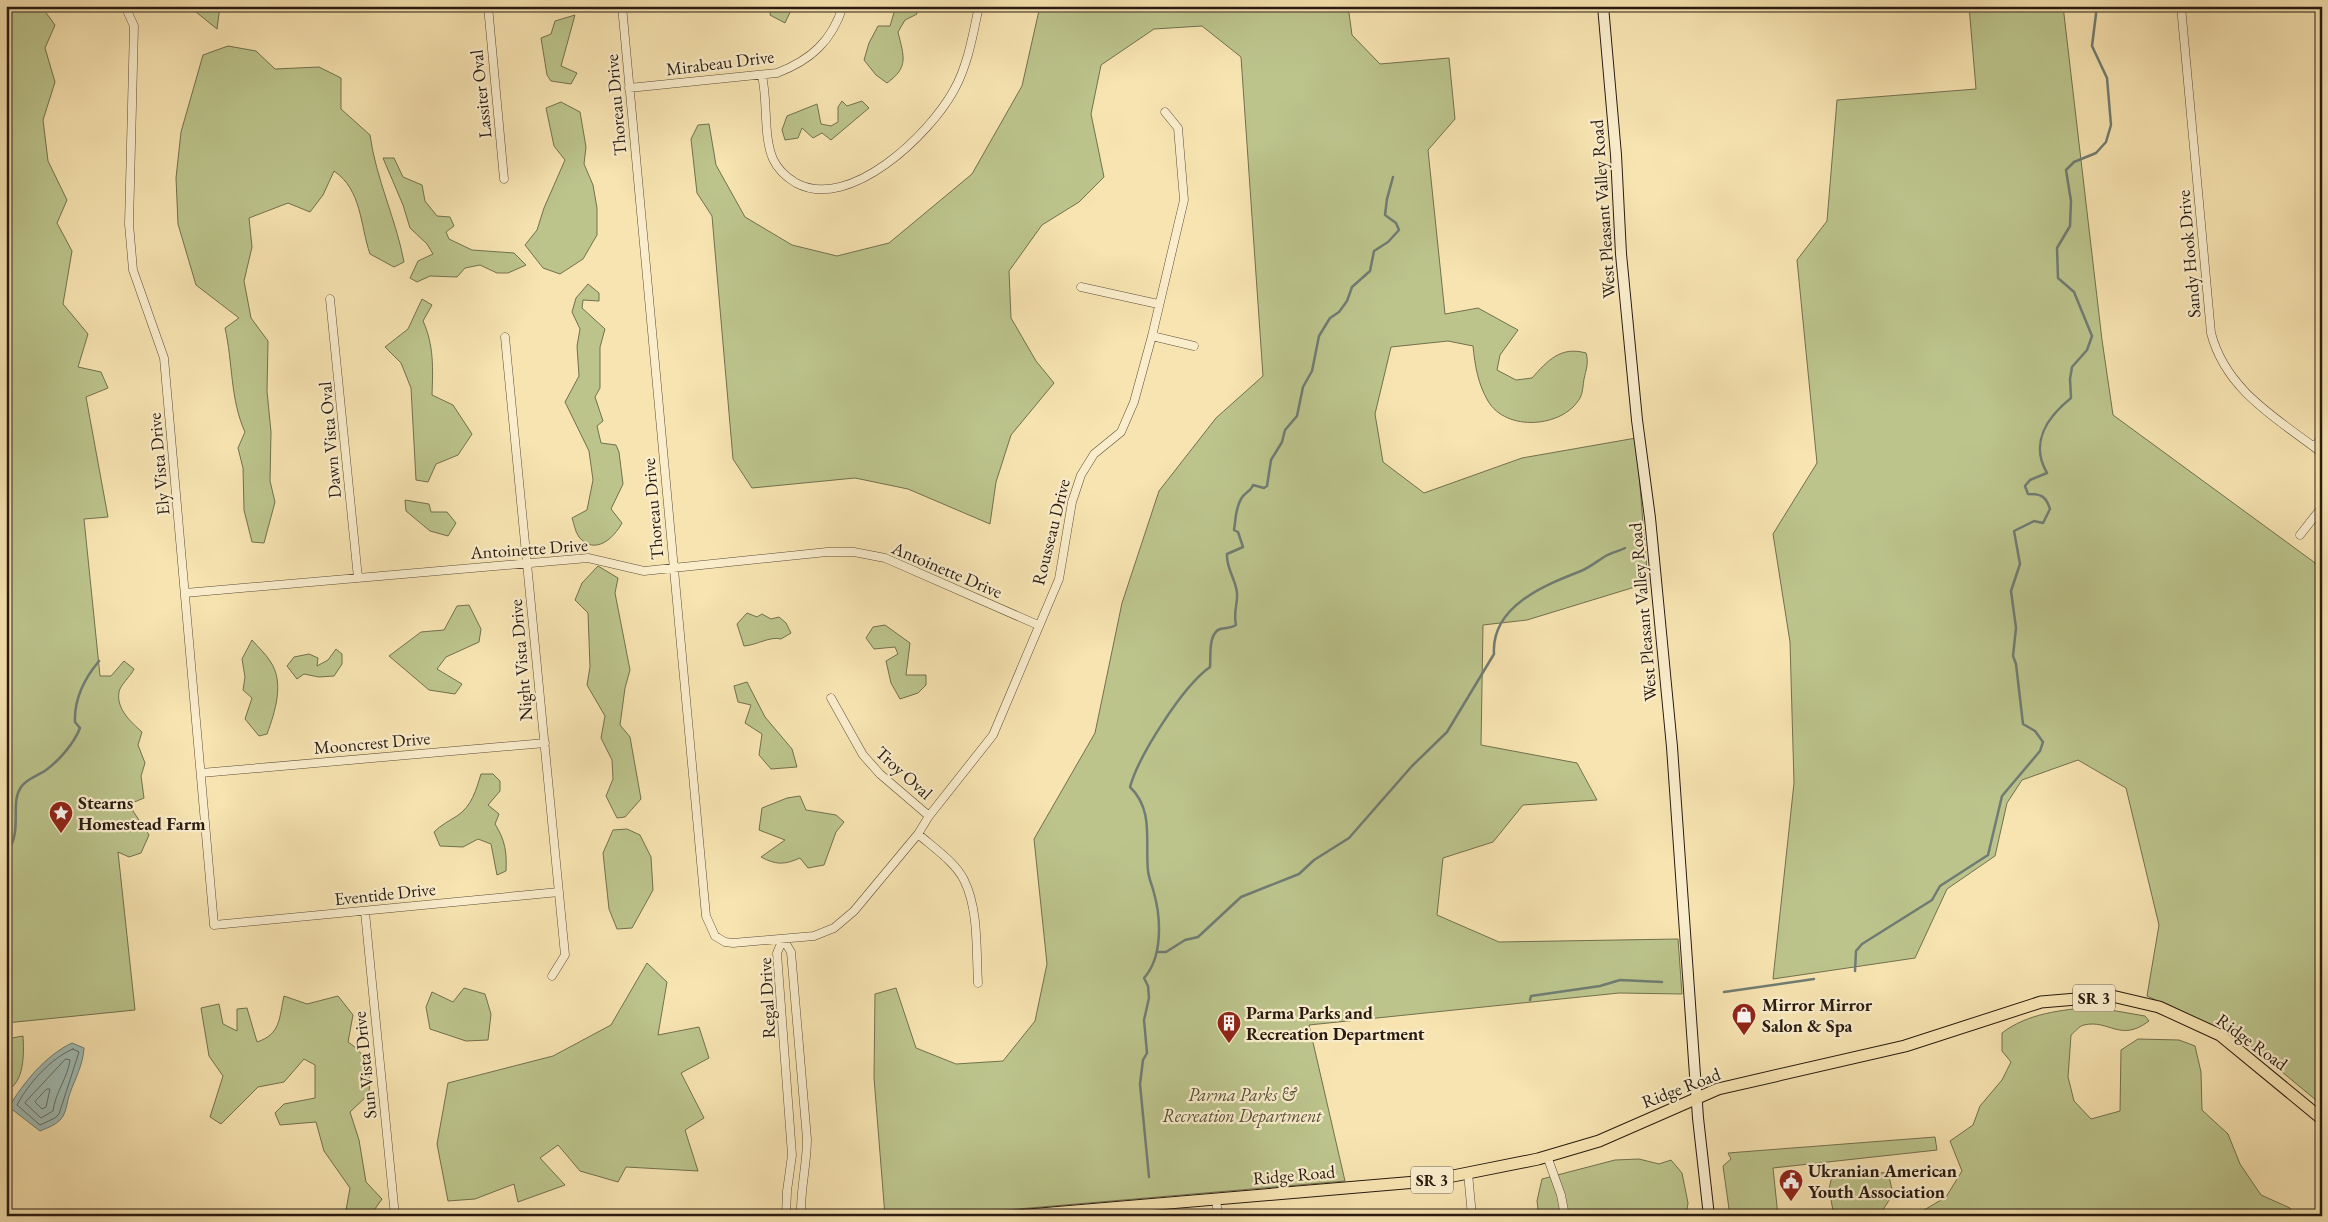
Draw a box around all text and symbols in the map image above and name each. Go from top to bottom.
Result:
street label: Mirabeau Drive [665,44,775,81]
street label: Lassiter Oval [464,49,497,139]
street label: Thoreau Drive [600,53,631,157]
street label: West Pleasant Valley Road [1585,118,1620,299]
street label: Sandy Hook Drive [2171,189,2206,319]
street label: Dawn Vista Oval [313,381,346,499]
street label: Ely Vista Drive [143,412,174,516]
street label: Thoreau Drive [637,457,668,561]
street label: Rousseau Drive [1026,476,1075,587]
street label: West Pleasant Valley Road [1623,521,1662,702]
street label: Antoinette Drive [468,533,589,564]
street label: Antoinette Drive [888,536,1006,603]
street label: Night Vista Drive [504,598,537,722]
street label: Mooncrest Drive [313,726,431,759]
street label: Troy Oval [871,741,938,804]
place label: Stearns Homestead Farm [78,791,206,835]
place icon: Stearns Homestead Farm [48,800,74,834]
street label: Eventide Drive [333,877,437,910]
street label: Regal Drive [753,957,780,1039]
road number: SR 3 [2073,984,2115,1011]
place label: Mirror Mirror Salon & Spa [1762,993,1873,1037]
place label: Parma Parks and Recreation Department [1246,1001,1425,1045]
shop icon: Mirror Mirror Salon & Spa [1731,1002,1757,1036]
street label: Ridge Road [2212,1008,2293,1076]
street label: Sun Vista Drive [347,1010,382,1120]
building icon: Parma Parks and Recreation Department [1216,1010,1242,1044]
street label: Ridge Road [1638,1062,1724,1113]
park label: Parma Parks & Recreation Department [1162,1083,1322,1128]
street label: Ridge Road [1252,1159,1337,1190]
place label: Ukranian American Youth Association [1808,1159,1957,1203]
road number: SR 3 [1411,1166,1453,1194]
public building icon: Ukranian American Youth Association [1778,1168,1804,1202]

